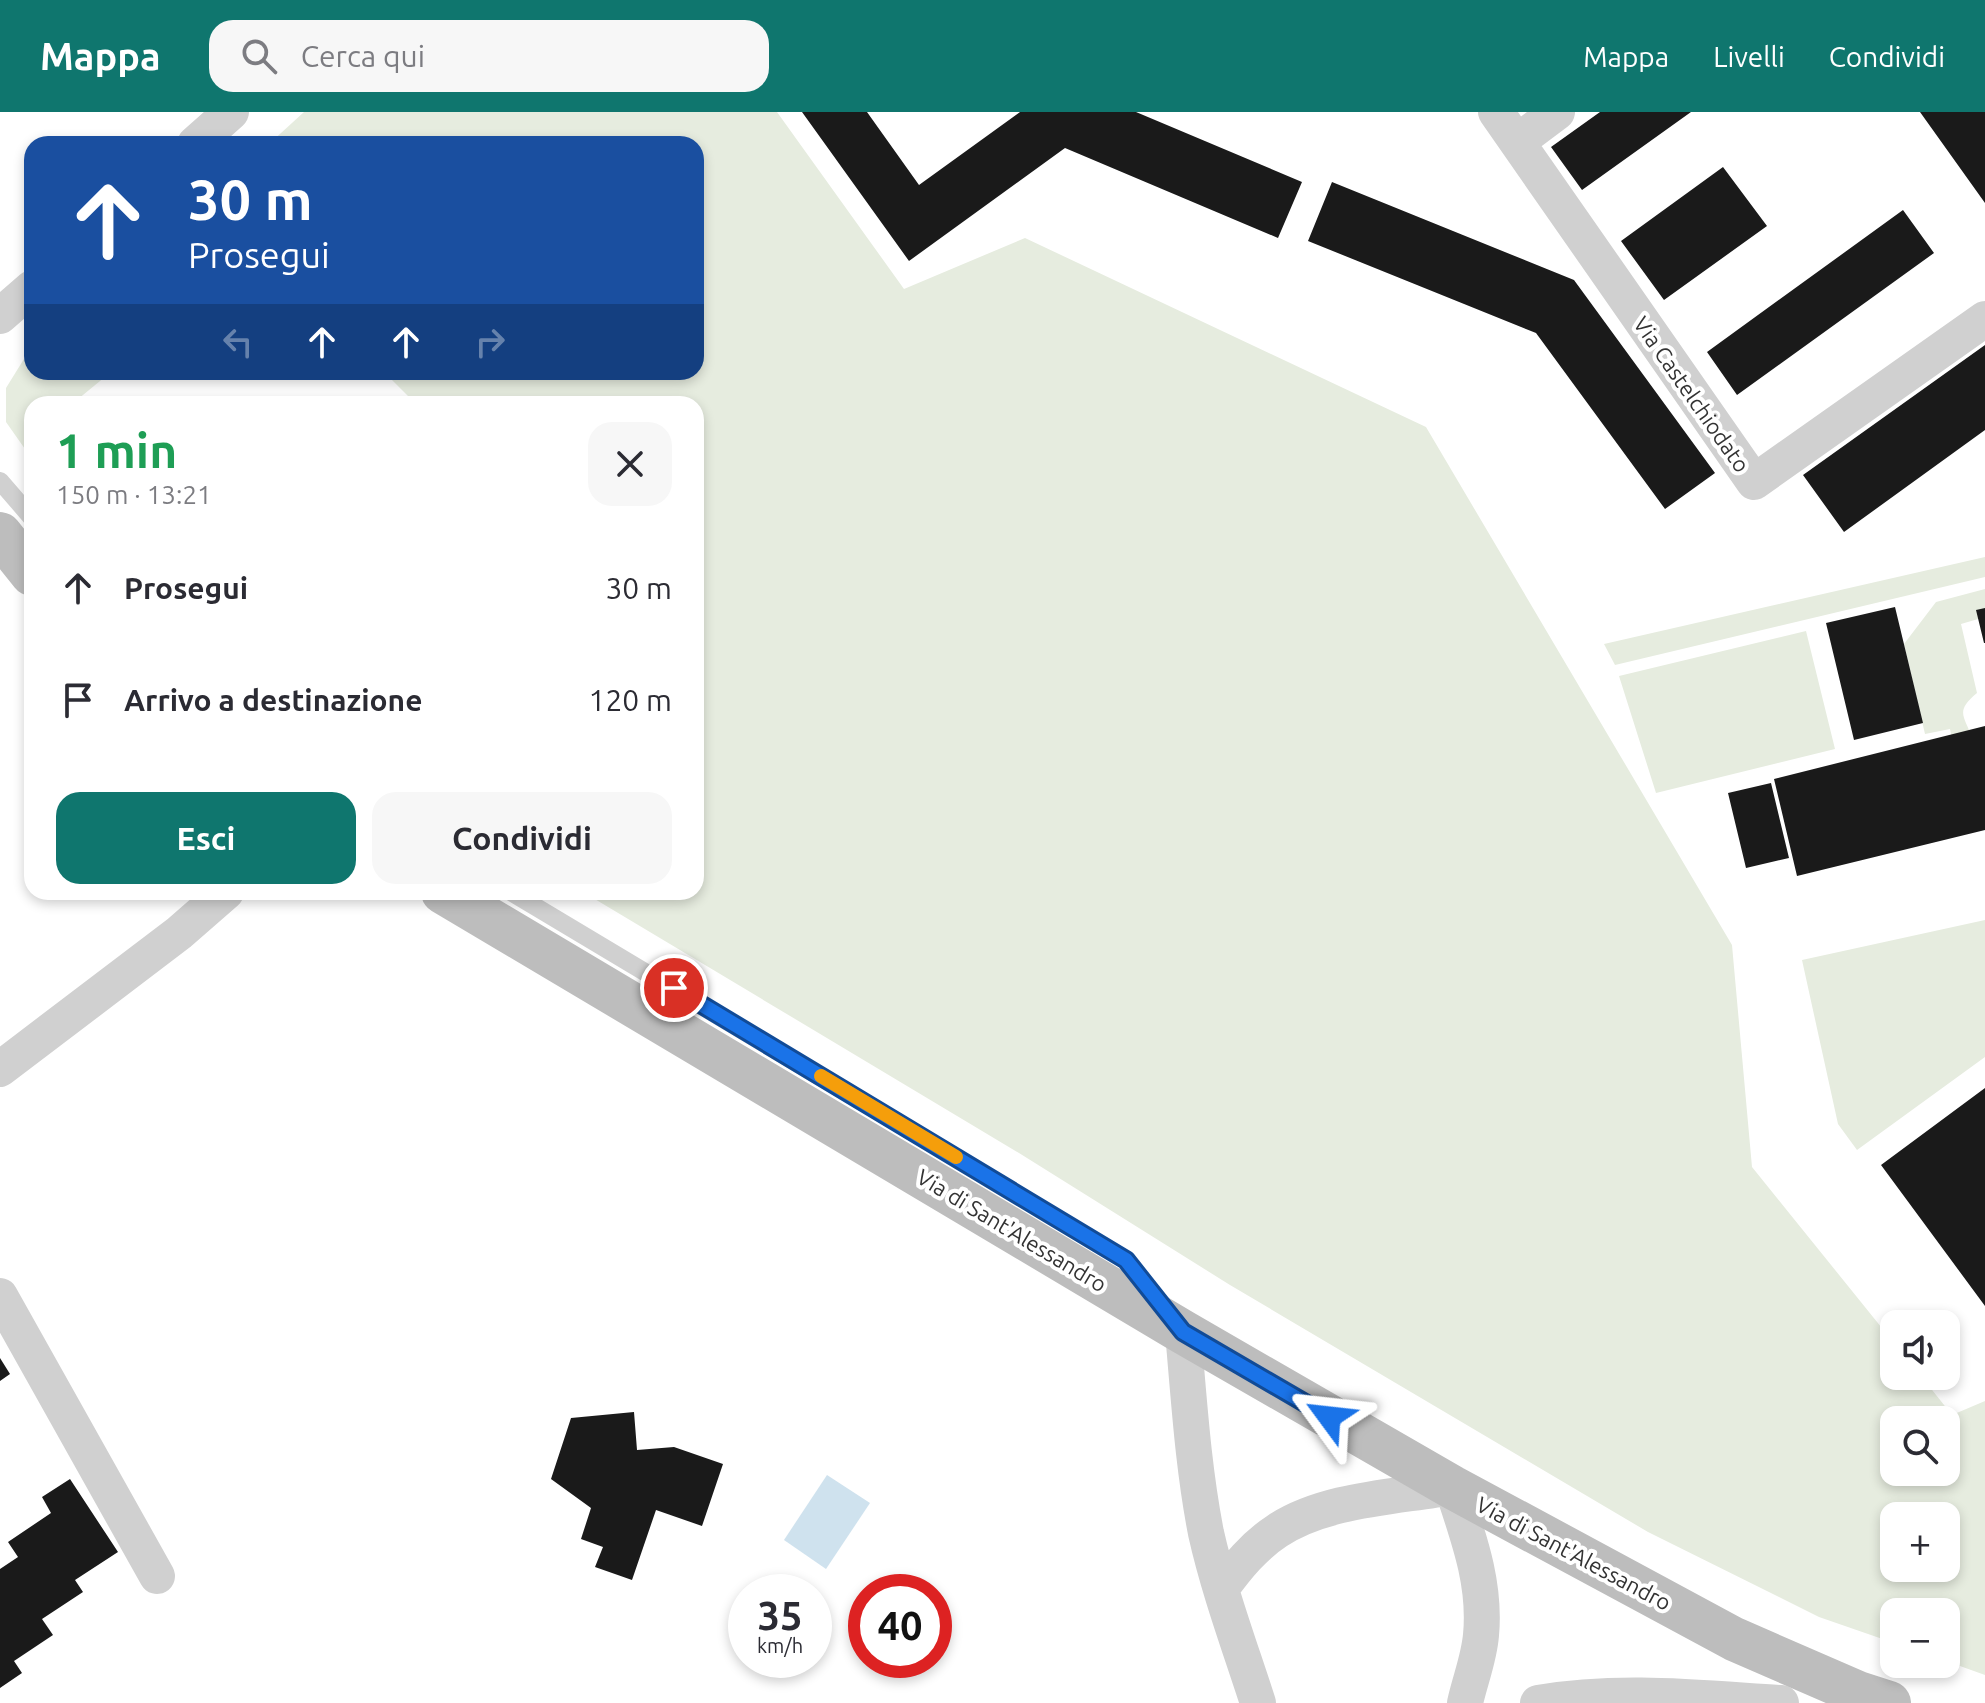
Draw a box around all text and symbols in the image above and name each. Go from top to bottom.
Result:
search box [209,20,769,92]
icon: search [237,34,281,78]
text: Mappa [40,35,161,77]
text: Cerca qui [301,39,425,73]
text: Mappa [1583,41,1669,72]
text: Livelli [1713,41,1785,72]
text: Condividi [1829,41,1945,72]
icon: ahead [56,168,160,272]
text: 30 m [188,168,313,231]
text: Prosegui [188,234,330,275]
street label: Via Castelchiodato [1629,312,1755,476]
icon: left [216,320,260,364]
icon: ahead [300,320,344,364]
icon: ahead [384,320,428,364]
icon: right [468,320,512,364]
button: close [588,422,672,506]
text: 1 min [56,423,177,477]
text: 150 m · 13:21 [56,480,212,509]
icon: ahead [56,566,100,610]
text: Prosegui [124,571,248,605]
text: 30 m [605,571,672,605]
icon: arrive [56,678,100,722]
text: Arrivo a destinazione [124,683,422,717]
text: 120 m [588,683,672,717]
button: Esci [56,792,356,884]
button: Condividi [372,792,672,884]
pin [640,954,708,1022]
icon: arrive [652,966,696,1010]
street label: Via di Sant'Alessandro [913,1163,1111,1297]
map controls [1880,1310,1960,1678]
button: sound [1880,1310,1960,1390]
position arrow [1287,1375,1371,1459]
button: search [1880,1406,1960,1486]
street label: Via di Sant'Alessandro [1472,1491,1676,1615]
button: + [1880,1502,1960,1582]
speed limit sign: 40 [848,1574,952,1678]
text: 35 [757,1593,803,1638]
button: − [1880,1598,1960,1678]
text: km/h [757,1634,803,1657]

